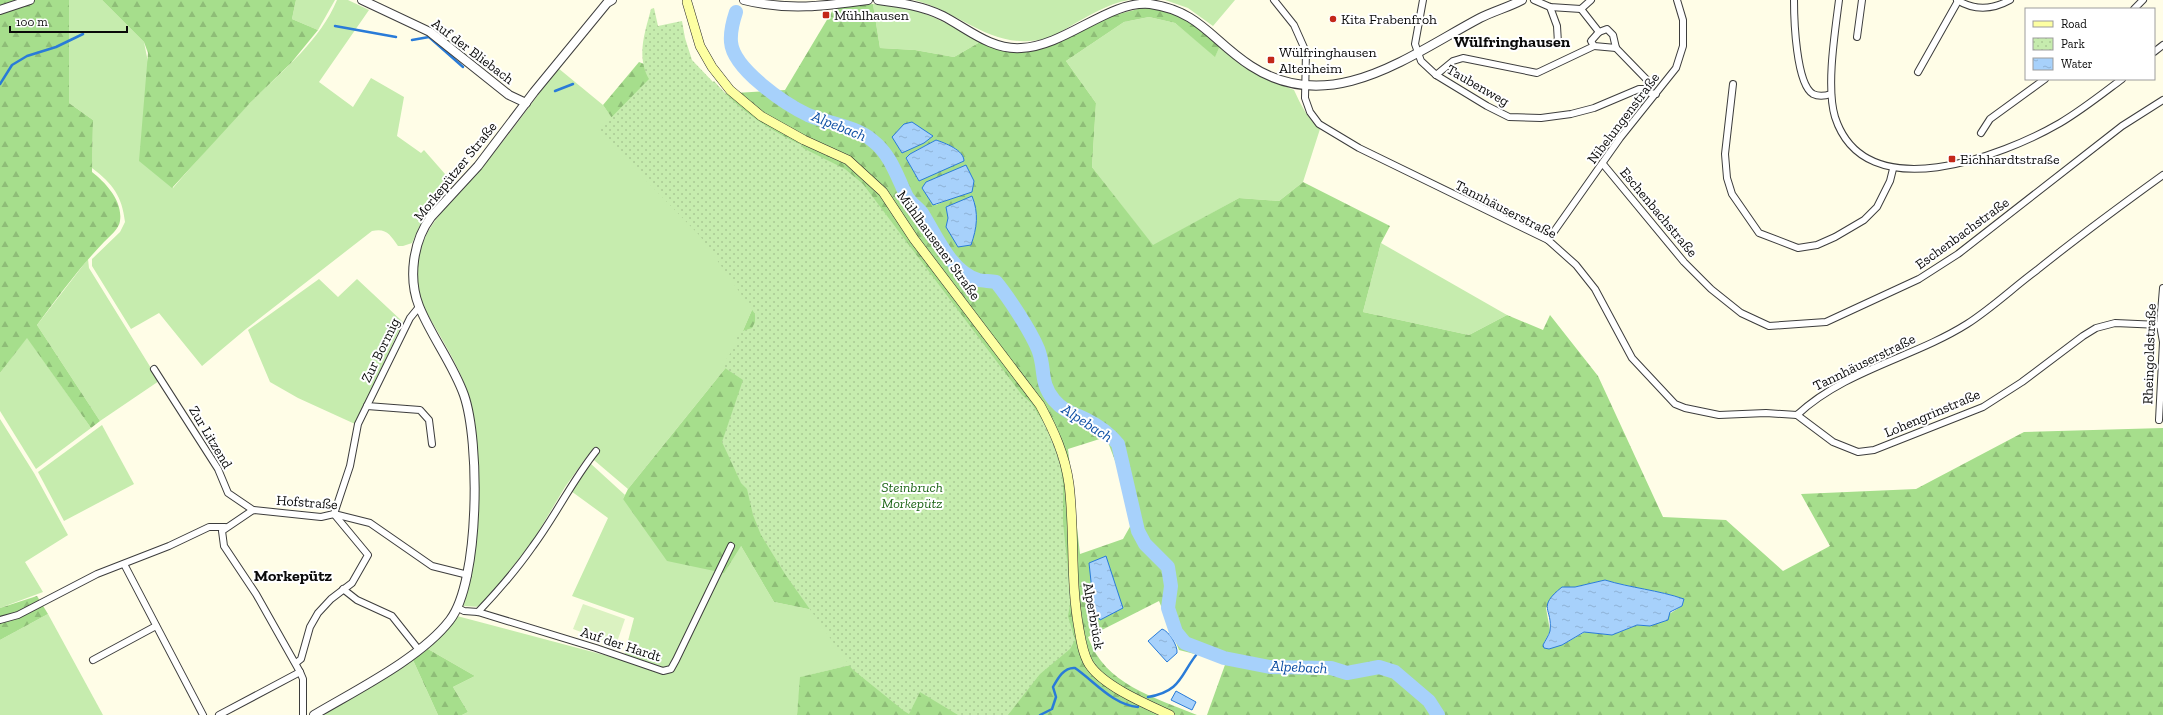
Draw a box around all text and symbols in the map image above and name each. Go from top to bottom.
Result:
place label: Mühlhausen [834,7,909,24]
scale bar [10,8,127,34]
legend [2025,8,2155,80]
marker: Mühlhausen [821,10,831,20]
place label: Kita Frabenfroh [1341,11,1437,28]
marker: Kita Frabenfroh [1328,14,1338,24]
text: 100 m [16,15,48,29]
street label: Auf der Bliebach [428,15,517,88]
text: Road [2061,17,2087,31]
district label: Wülfringhausen [1454,32,1571,51]
text: Park [2061,37,2086,51]
place label: Wülfringhausen Altenheim [1279,44,1376,77]
marker: Wülfringhausen Altenheim [1266,55,1276,65]
text: Water [2061,57,2093,71]
street label: Taubenweg [1443,61,1512,110]
street label: Nibelungenstraße [1584,69,1663,167]
water label: Alpebach [808,107,869,145]
street label: Morkepützer Straße [410,118,501,224]
place label: Eichhardtstraße [1960,151,2060,168]
marker: Eichhardtstraße [1947,154,1957,164]
street label: Eschenbachstraße [1616,164,1701,261]
street label: Tannhäuserstraße [1452,176,1560,243]
street label: Mühlhausener Straße [893,187,984,304]
street label: Eschenbachstraße [1912,194,2013,273]
street label: Rheingoldstraße [2139,303,2160,405]
street label: Zur Bormig [358,315,404,385]
street label: Tannhäuserstraße [1810,330,1919,395]
street label: Lohengrinstraße [1882,385,1983,441]
water label: Alpebach [1057,399,1116,446]
street label: Zur Litzend [185,403,236,472]
park label: Steinbruch Morkepütz [881,479,943,512]
street label: Hofstraße [276,492,339,513]
district label: Morkepütz [254,566,333,585]
street label: Alperbrück [1079,581,1108,652]
street label: Auf der Hardt [579,624,664,666]
water label: Alpebach [1269,656,1328,677]

